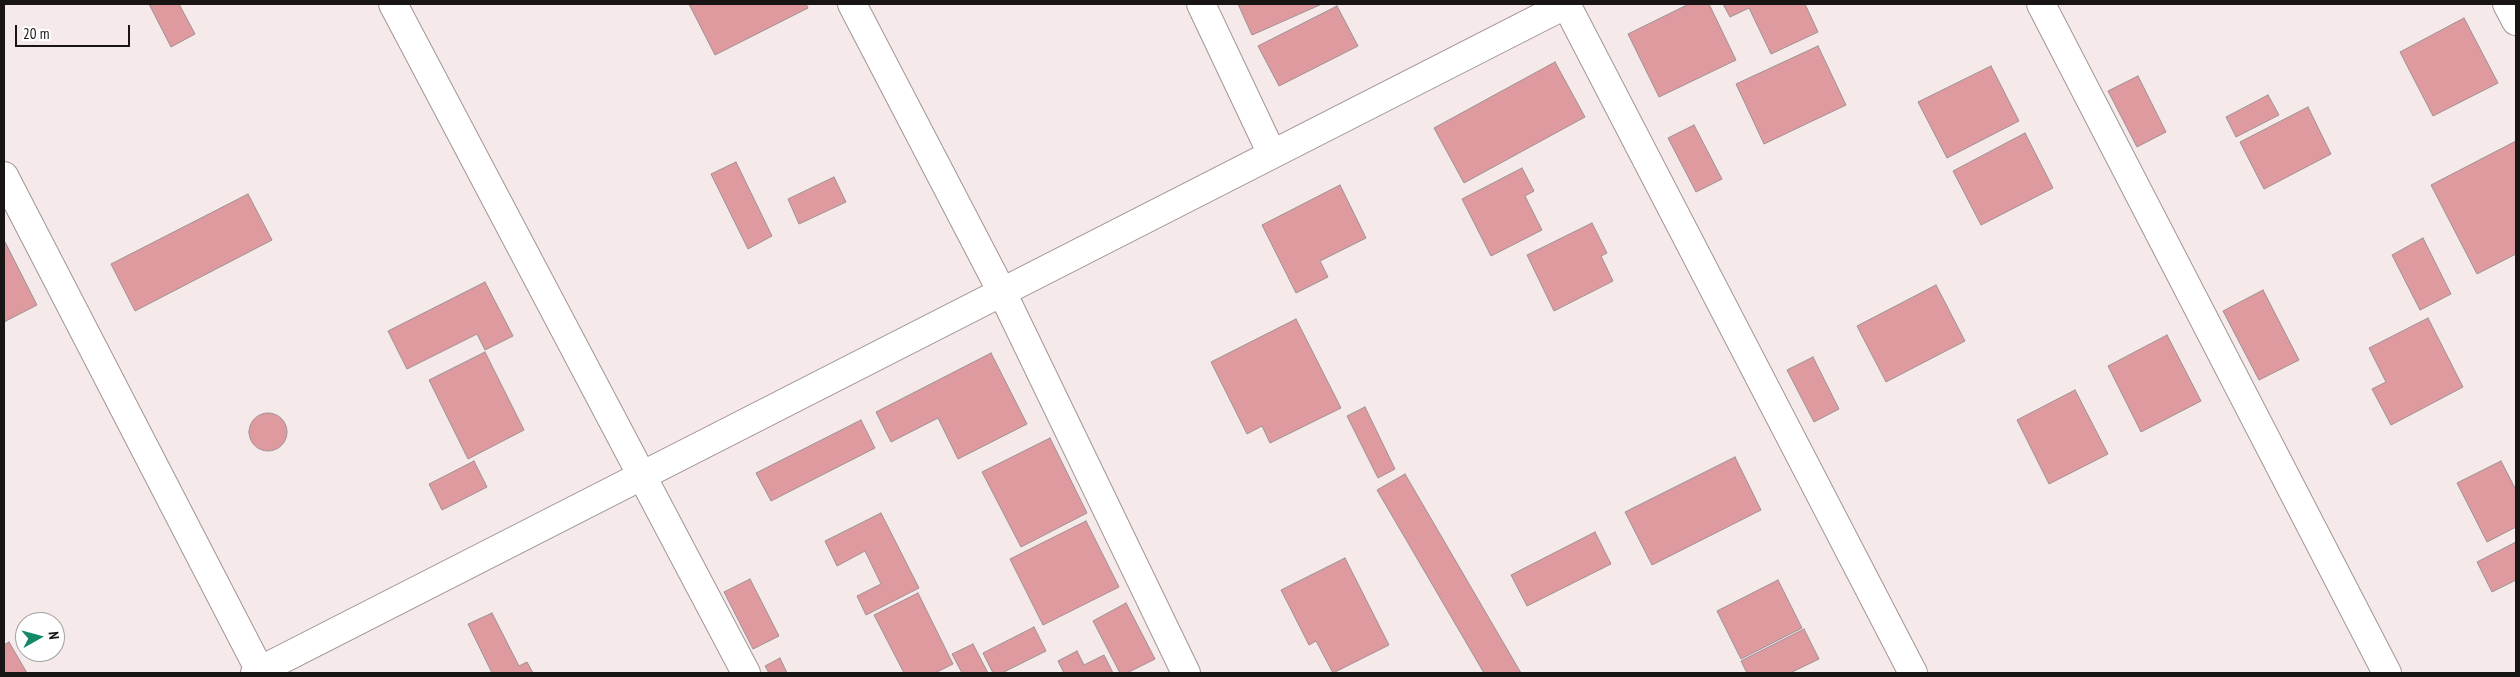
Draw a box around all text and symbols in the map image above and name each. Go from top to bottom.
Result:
scale bar [18,15,132,47]
text: 20 m [23,24,49,43]
north arrow [15,612,65,662]
text: N [45,630,63,640]

